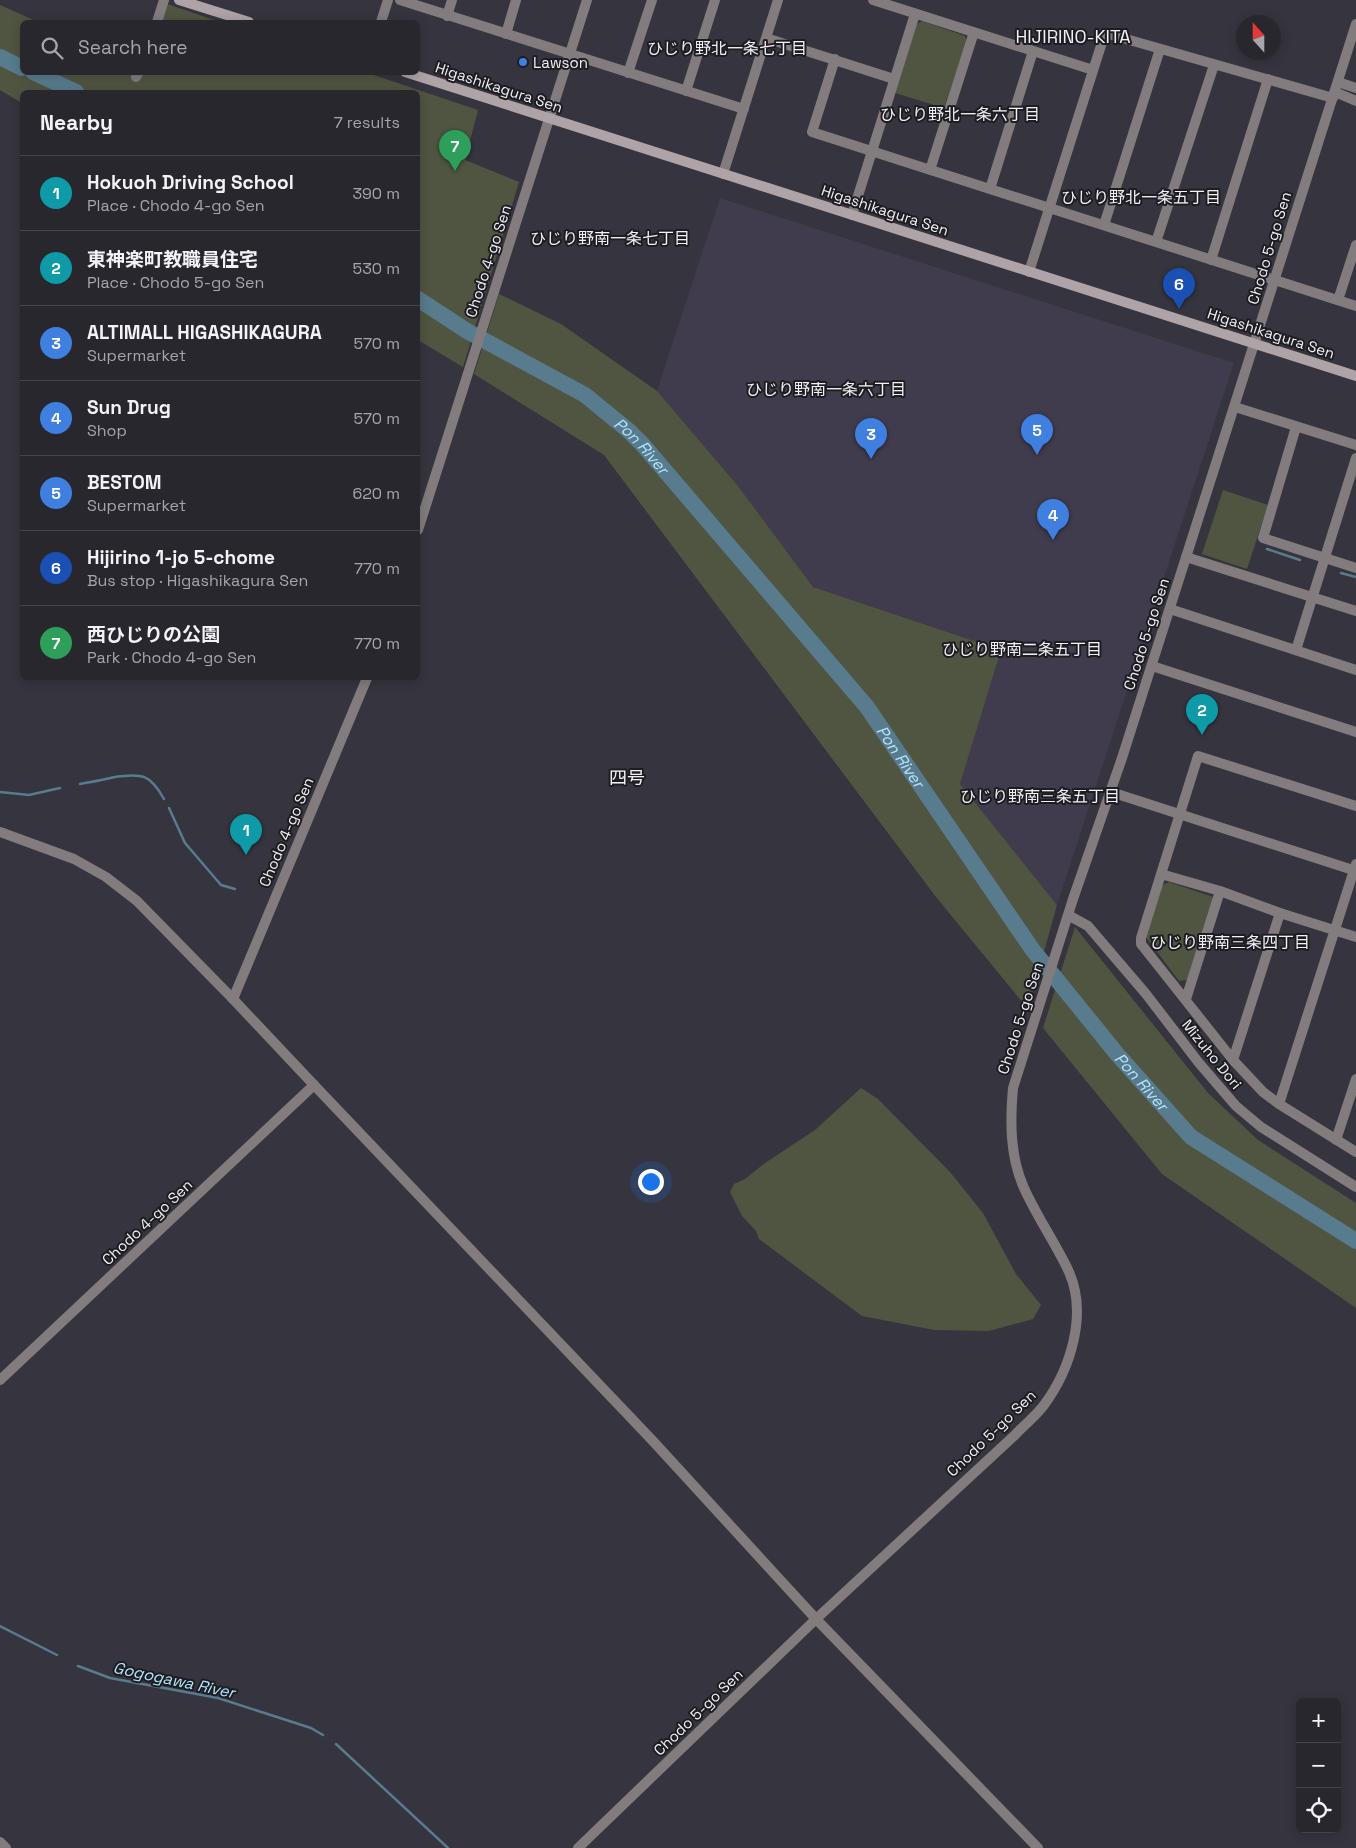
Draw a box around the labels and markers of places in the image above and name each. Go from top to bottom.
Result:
place label: Lawson [533,53,588,72]
marker: Lawson [517,56,529,68]
pin: 7 [439,130,471,171]
pin: 6 [1163,268,1195,309]
pin: 5 [1021,414,1053,455]
pin: 3 [855,418,887,459]
pin: 4 [1037,499,1069,540]
pin: 2 [1186,694,1218,735]
pin: 1 [230,814,262,855]

